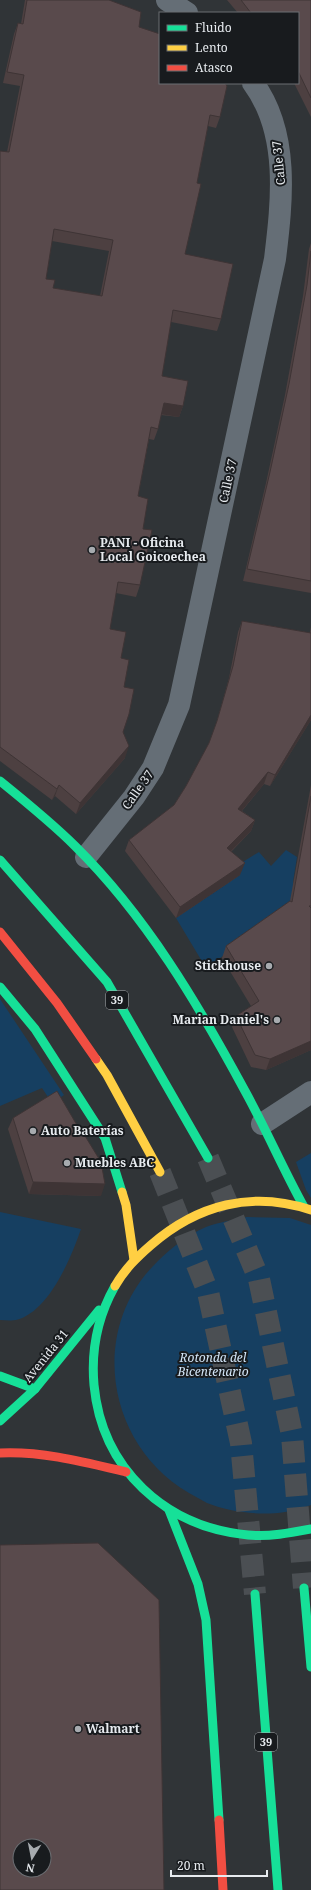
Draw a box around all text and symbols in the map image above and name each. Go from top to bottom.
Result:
legend [159,12,299,84]
text: Fluido [195,19,232,36]
text: Lento [195,39,228,56]
text: Atasco [195,59,233,76]
street label: Calle 37 [268,140,289,186]
street label: Calle 37 [215,457,241,504]
place label: PANI - Oficina Local Goicoechea [100,534,206,565]
marker: PANI - Oficina Local Goicoechea [87,545,97,555]
street label: Calle 37 [118,766,157,813]
place label: Stickhouse [195,957,261,974]
marker: Stickhouse [264,961,274,971]
road number: 39 [106,991,128,1009]
place label: Marian Daniel's [173,1011,269,1028]
marker: Marian Daniel's [272,1015,282,1025]
place label: Auto Baterías [41,1122,124,1139]
marker: Auto Baterías [28,1126,38,1136]
place label: Muebles ABC [75,1154,154,1171]
marker: Muebles ABC [62,1158,72,1168]
street label: Avenida 31 [19,1326,72,1386]
park label: Rotonda del Bicentenario [176,1349,249,1380]
place label: Walmart [86,1720,140,1737]
marker: Walmart [73,1724,83,1734]
road number: 39 [255,1733,277,1751]
north arrow [12,1838,52,1878]
scale bar [171,1852,267,1878]
text: 20 m [177,1857,205,1874]
text: N [24,1860,36,1876]

